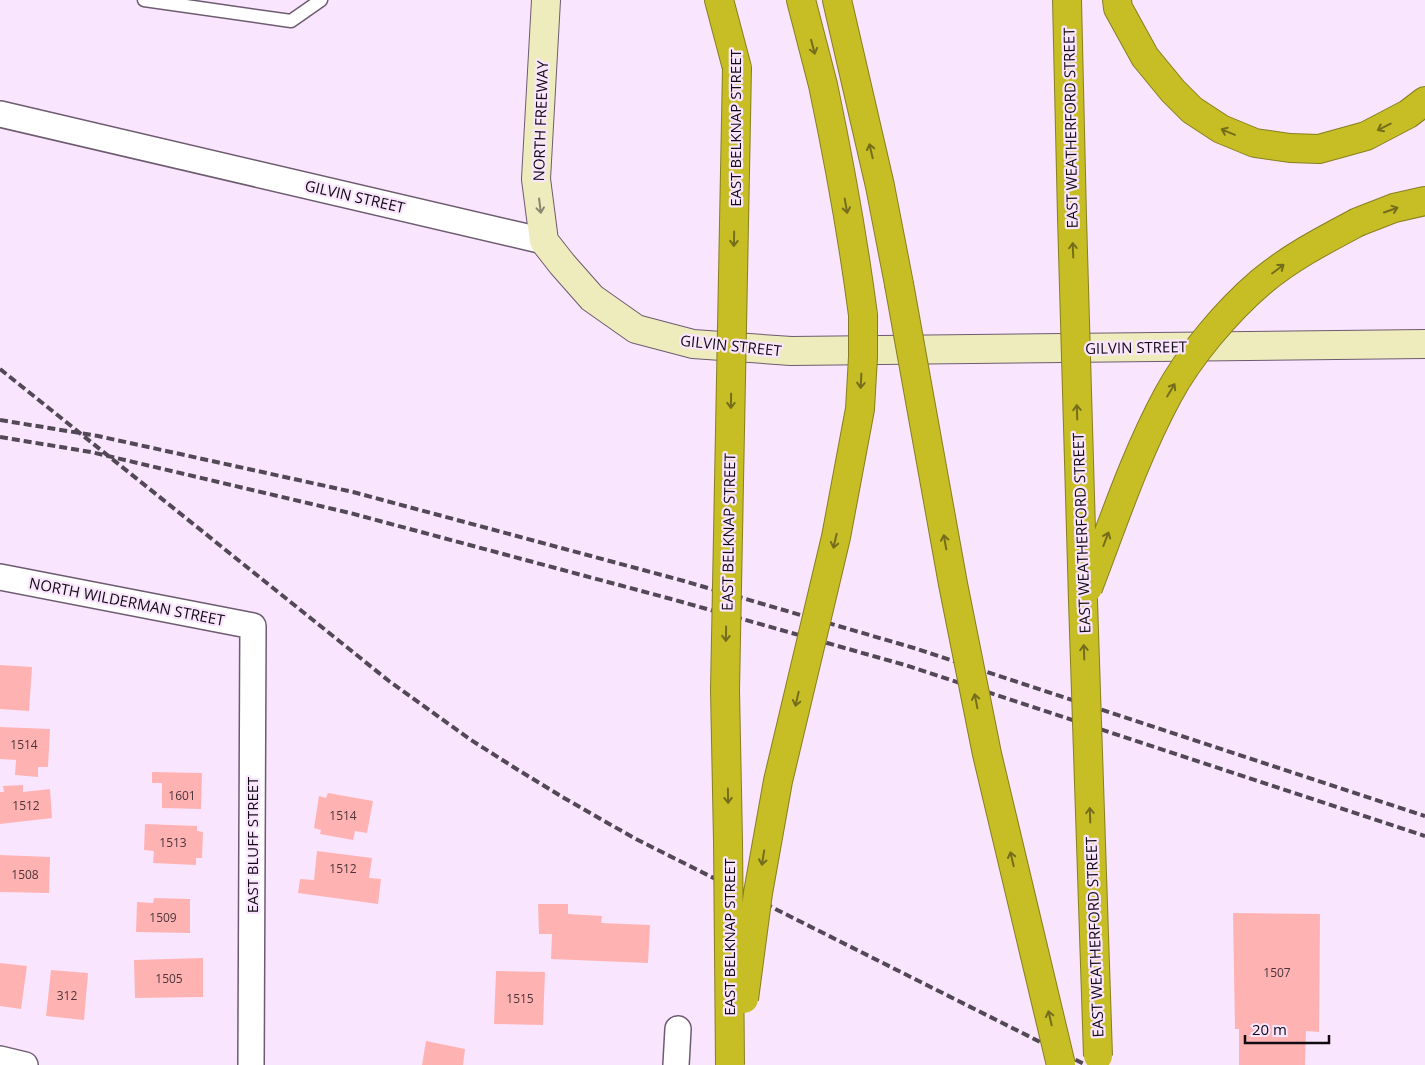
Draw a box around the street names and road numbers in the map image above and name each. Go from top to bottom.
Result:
street label: EAST WEATHERFORD STREET [1058,27,1082,229]
street label: EAST BELKNAP STREET [725,48,745,207]
street label: NORTH FREEWAY [528,60,552,182]
street label: GILVIN STREET [303,175,408,217]
street label: GILVIN STREET [679,330,783,360]
street label: GILVIN STREET [1085,336,1188,358]
street label: EAST WEATHERFORD STREET [1067,432,1094,634]
street label: EAST BELKNAP STREET [717,452,739,611]
street label: NORTH WILDERMAN STREET [28,572,227,630]
street label: EAST BLUFF STREET [242,776,262,913]
street label: EAST WEATHERFORD STREET [1080,836,1107,1038]
street label: EAST BELKNAP STREET [719,857,739,1016]

